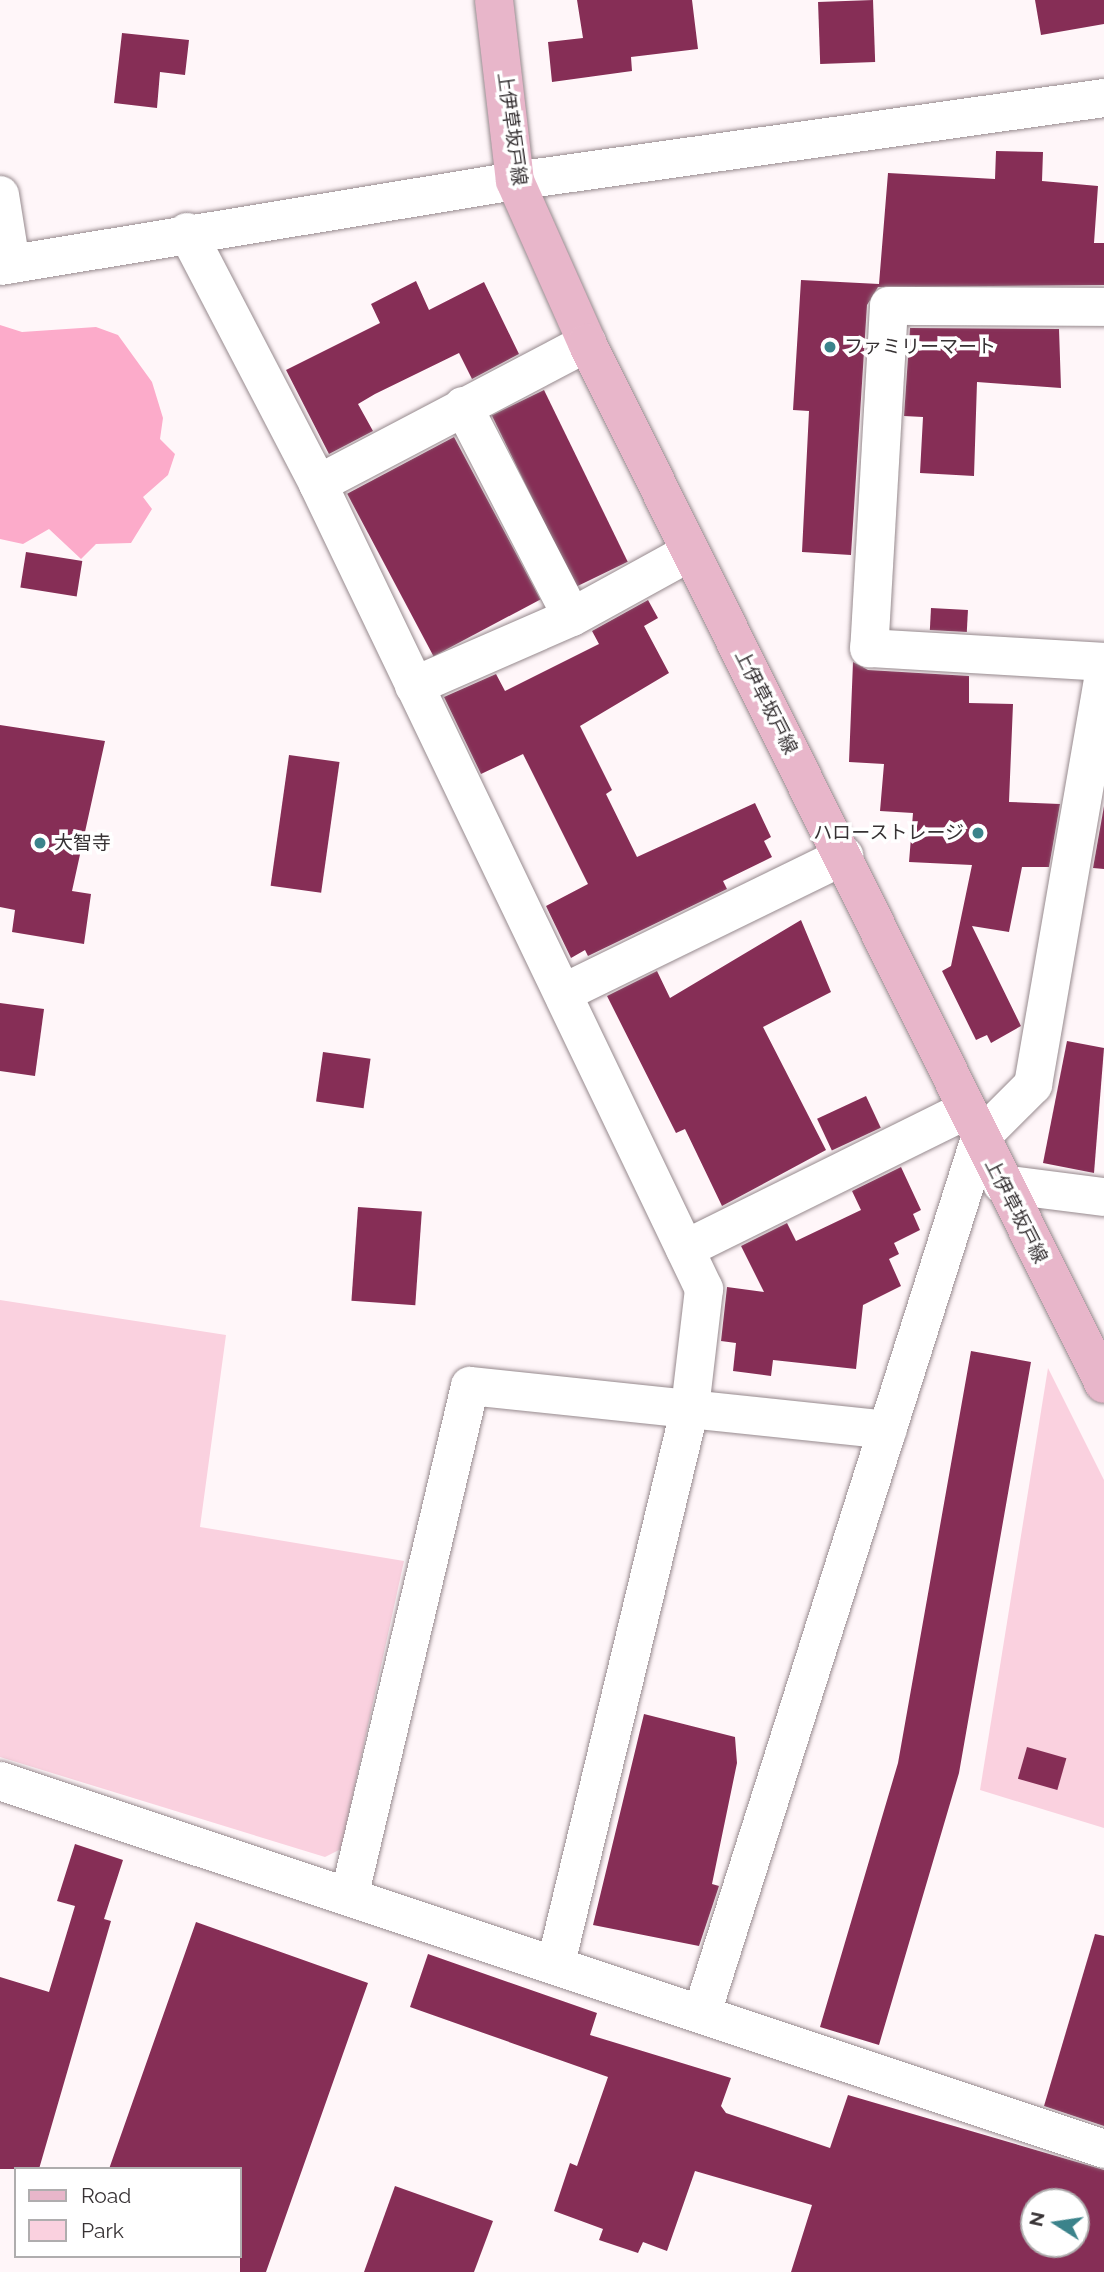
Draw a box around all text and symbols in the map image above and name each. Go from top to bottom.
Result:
street label: 上伊草坂戸線 [493,71,531,187]
place label: ファミリーマート [844,336,996,358]
marker: ファミリーマート [822,339,838,355]
street label: 上伊草坂戸線 [730,646,802,758]
place label: ハローストレージ [812,822,964,844]
marker: ハローストレージ [970,825,986,841]
place label: 大智寺 [54,832,111,854]
marker: 大智寺 [32,835,48,851]
street label: 上伊草坂戸線 [980,1155,1052,1267]
legend [14,2167,242,2258]
text: Road [81,2183,131,2208]
north arrow [1020,2188,1090,2258]
text: N [1024,2210,1049,2228]
text: Park [81,2218,124,2243]

